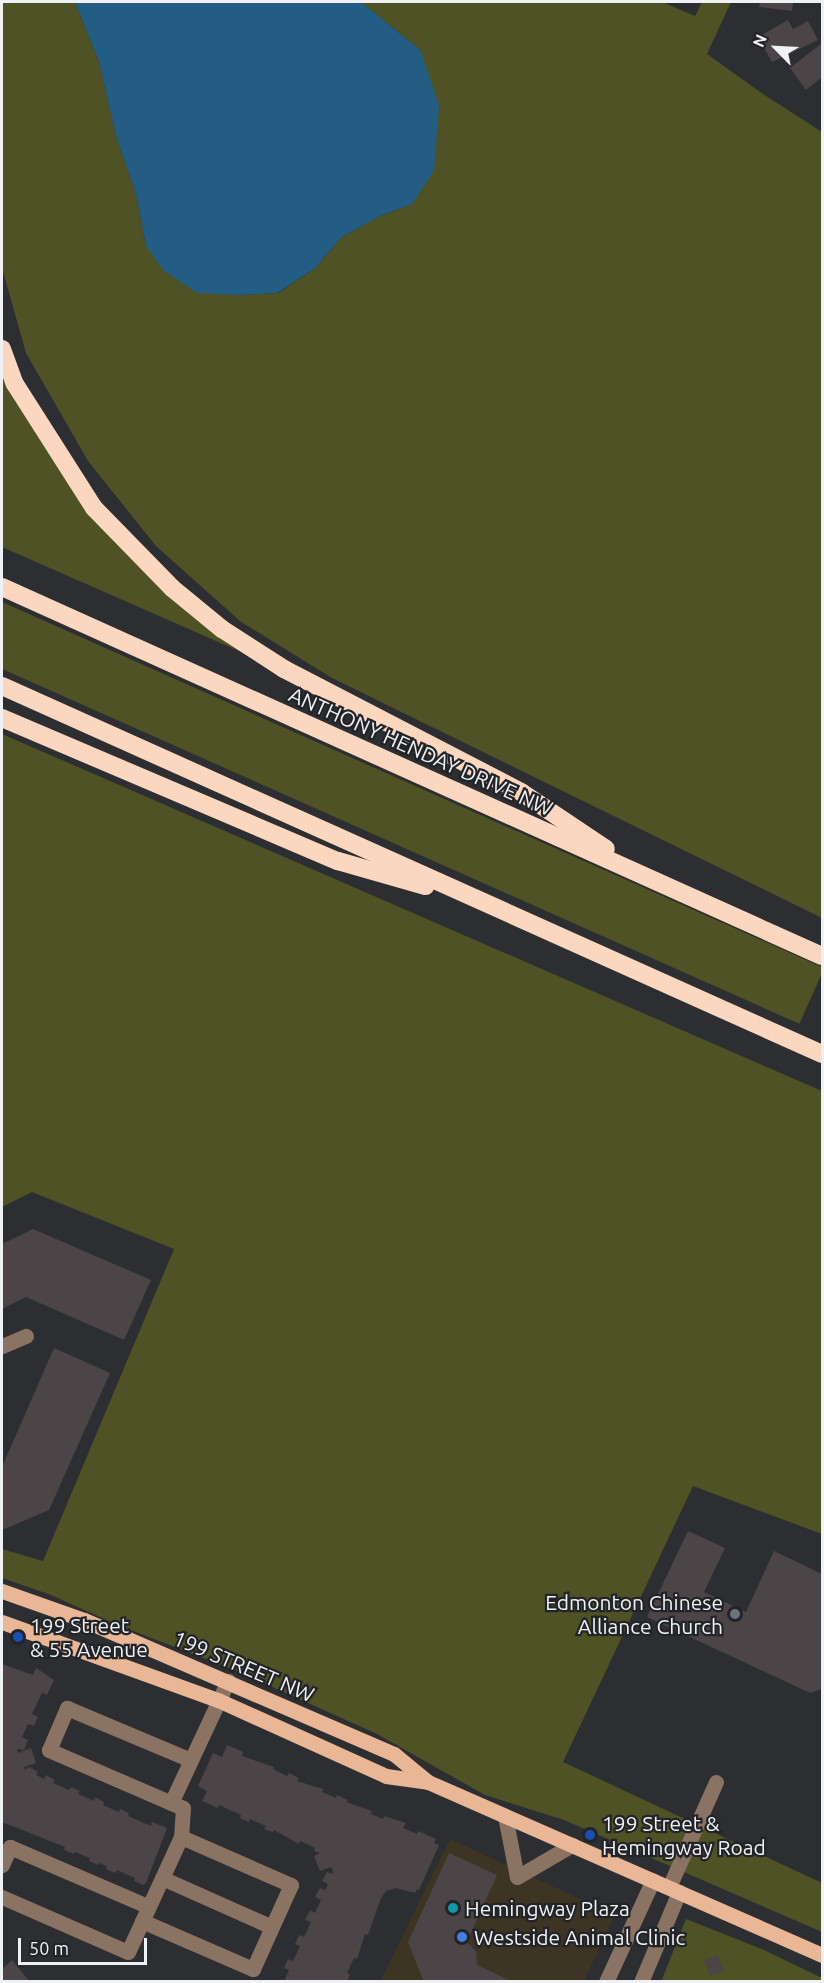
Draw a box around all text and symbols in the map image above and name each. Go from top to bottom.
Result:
north arrow [746,18,806,78]
text: N [749,32,770,50]
street label: ANTHONY HENDAY DRIVE NW [285,681,557,821]
place label: Edmonton Chinese Alliance Church [545,1589,723,1639]
marker: Edmonton Chinese Alliance Church [728,1607,742,1621]
place label: 199 Street & 55 Avenue [30,1612,148,1662]
street label: 199 STREET NW [170,1625,318,1707]
marker: 199 Street & 55 Avenue [11,1630,25,1644]
place label: 199 Street & Hemingway Road [602,1810,766,1860]
marker: 199 Street & Hemingway Road [583,1828,597,1842]
place label: Hemingway Plaza [465,1895,630,1921]
marker: Hemingway Plaza [446,1901,460,1915]
place label: Westside Animal Clinic [474,1924,685,1950]
scale bar [21,1926,150,1964]
marker: Westside Animal Clinic [455,1930,469,1944]
text: 50 m [29,1938,69,1958]

